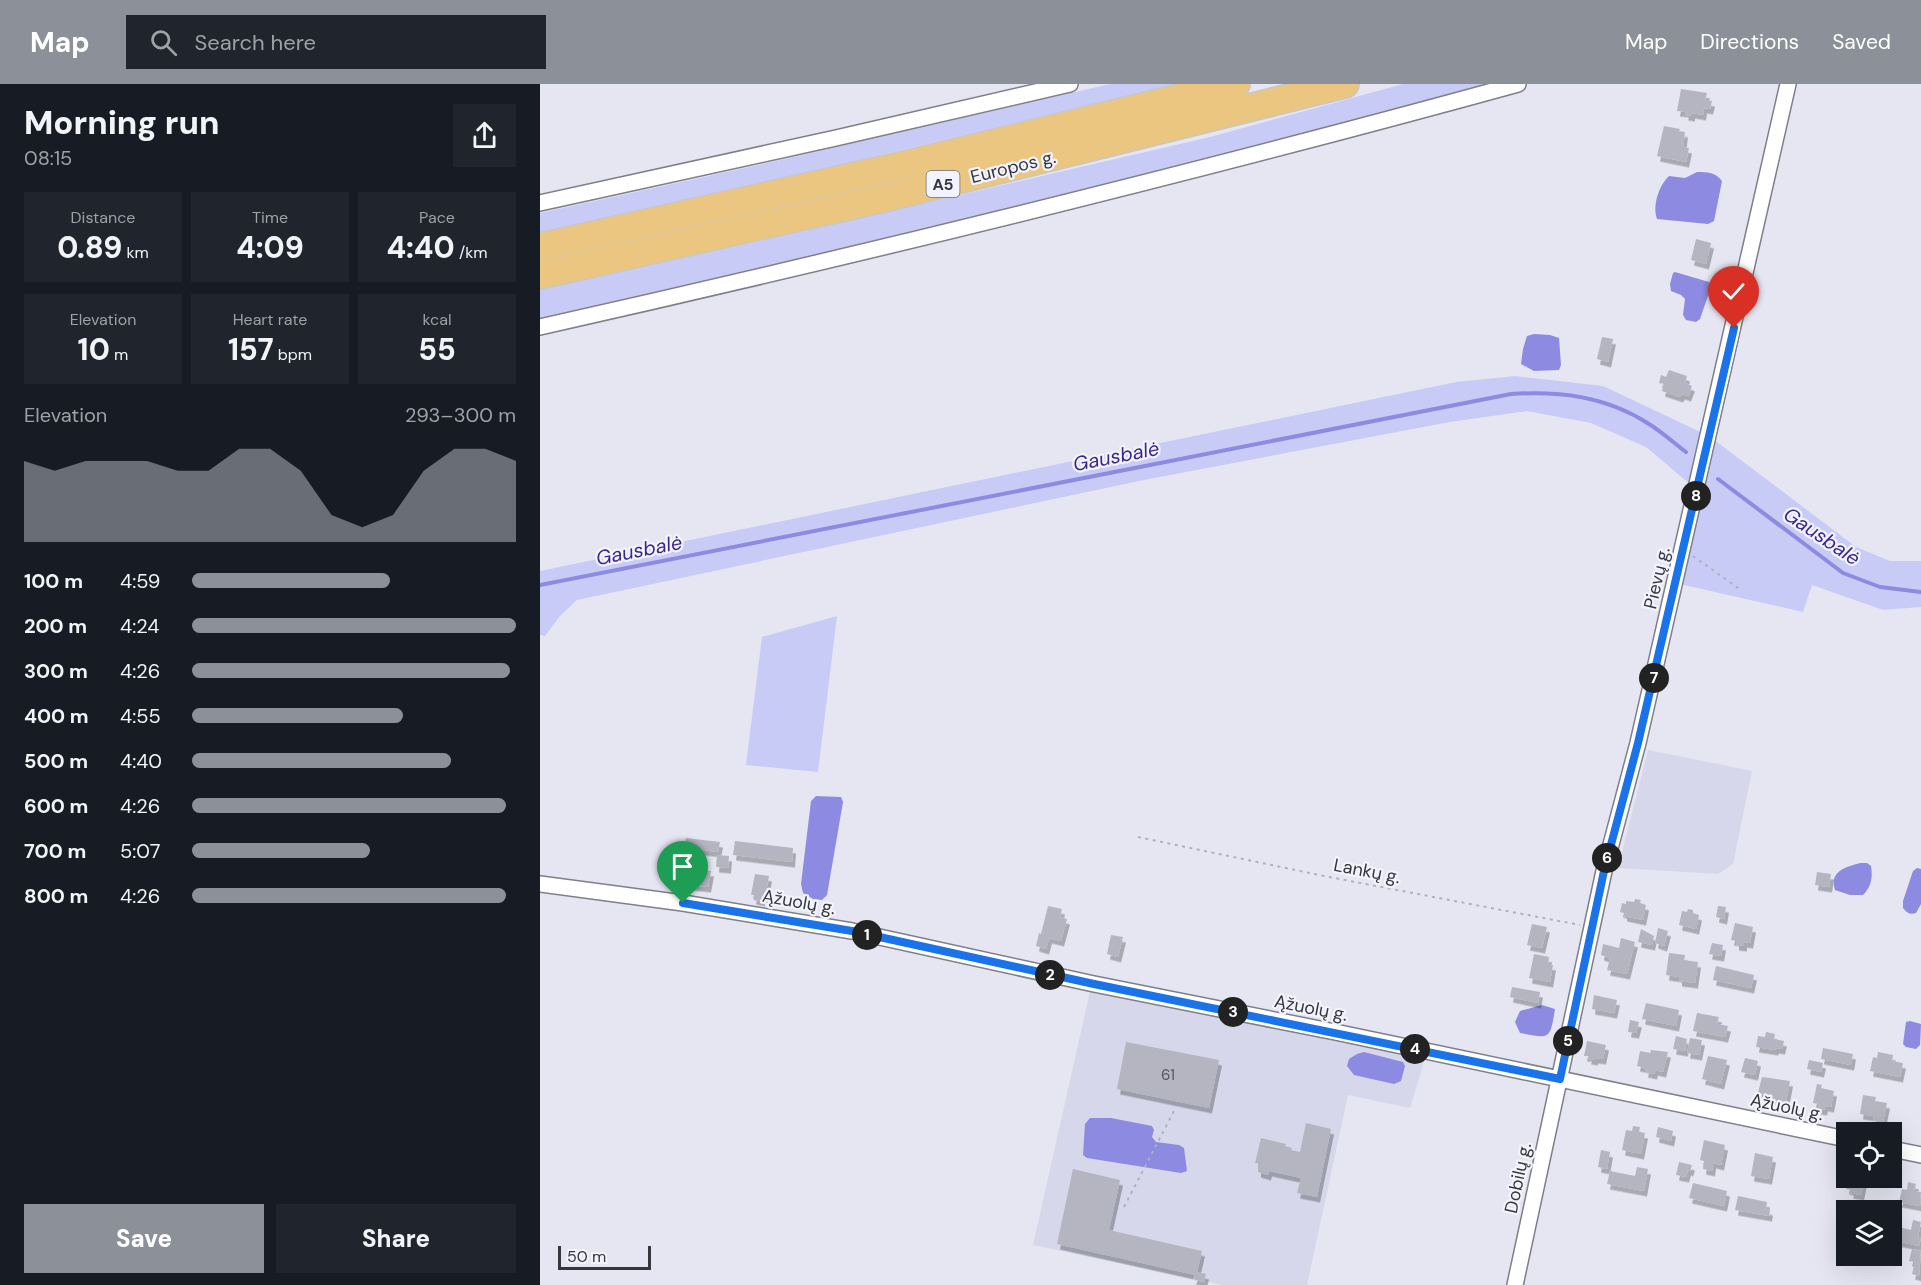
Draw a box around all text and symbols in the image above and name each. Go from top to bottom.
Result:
search box [126,15,546,69]
text: Map [30,24,90,61]
icon: search [147,26,180,59]
text: Search here [195,28,316,57]
text: Map [1625,28,1667,56]
text: Directions [1700,28,1799,56]
text: Saved [1832,28,1891,56]
text: Morning run [24,101,219,144]
button: share [453,104,516,167]
text: 08:15 [24,145,72,171]
street label: Europos g. [968,145,1058,189]
road number: A5 [926,171,960,197]
text: Distance [71,207,135,228]
text: Time [252,207,288,228]
text: Pace [419,207,455,228]
text: 0.89 [57,228,122,267]
text: 4:09 [236,228,304,267]
text: 4:40 [386,228,455,267]
text: km [122,242,149,263]
text: /km [455,242,488,263]
pin [1708,266,1759,328]
icon: check [1717,275,1750,308]
text: Elevation [70,309,136,330]
text: Heart rate [233,309,307,330]
text: kcal [423,309,451,330]
text: 10 [78,330,110,369]
text: 157 [228,330,274,369]
text: 55 [418,330,456,369]
text: m [110,344,128,365]
text: bpm [274,344,312,365]
text: Elevation [24,402,107,428]
text: 293–300 m [405,402,516,428]
water label: Gausbalė [1071,435,1161,477]
pin: 8 [1681,481,1711,511]
text: 8 [1691,485,1701,506]
water label: Gausbalė [1779,501,1865,571]
water label: Gausbalė [594,529,684,571]
street label: Pievų g. [1638,545,1676,611]
text: 100 m [24,568,83,594]
text: 4:59 [120,568,160,594]
text: 200 m [24,613,87,639]
text: 4:24 [120,613,160,639]
text: 300 m [24,658,88,684]
text: 4:26 [120,658,160,684]
pin: 7 [1639,663,1669,693]
text: 7 [1650,667,1658,688]
text: 400 m [24,703,89,729]
text: 4:55 [120,703,161,729]
text: 500 m [24,748,88,774]
text: 4:40 [120,748,162,774]
text: 600 m [24,793,88,819]
text: 4:26 [120,793,160,819]
text: 700 m [24,838,86,864]
text: 5:07 [120,838,160,864]
pin [657,841,708,903]
pin: 6 [1592,843,1622,873]
text: 6 [1602,847,1612,868]
icon: arrive [666,850,699,883]
street label: Lankų g. [1332,853,1402,889]
text: 800 m [24,883,88,909]
text: 4:26 [120,883,160,909]
street label: Ąžuolų g. [761,884,837,920]
pin: 1 [852,920,882,950]
text: 1 [864,924,870,945]
pin: 2 [1035,960,1065,990]
text: 2 [1045,964,1055,985]
street label: Ąžuolų g. [1272,989,1350,1027]
pin: 3 [1218,997,1248,1027]
text: 3 [1228,1001,1238,1022]
pin: 5 [1553,1026,1583,1056]
text: 5 [1563,1030,1573,1051]
pin: 4 [1400,1034,1430,1064]
text: 4 [1410,1038,1420,1059]
house number: 61 [1161,1065,1175,1085]
street label: Ąžuolų g. [1748,1088,1826,1126]
map controls [1836,1122,1902,1266]
button: locate [1836,1122,1902,1188]
street label: Dobilų g. [1499,1141,1537,1215]
button: layers [1836,1200,1902,1266]
button: Save [24,1204,264,1273]
button: Share [276,1204,516,1273]
scale bar [558,1243,651,1270]
text: 50 m [567,1246,606,1267]

